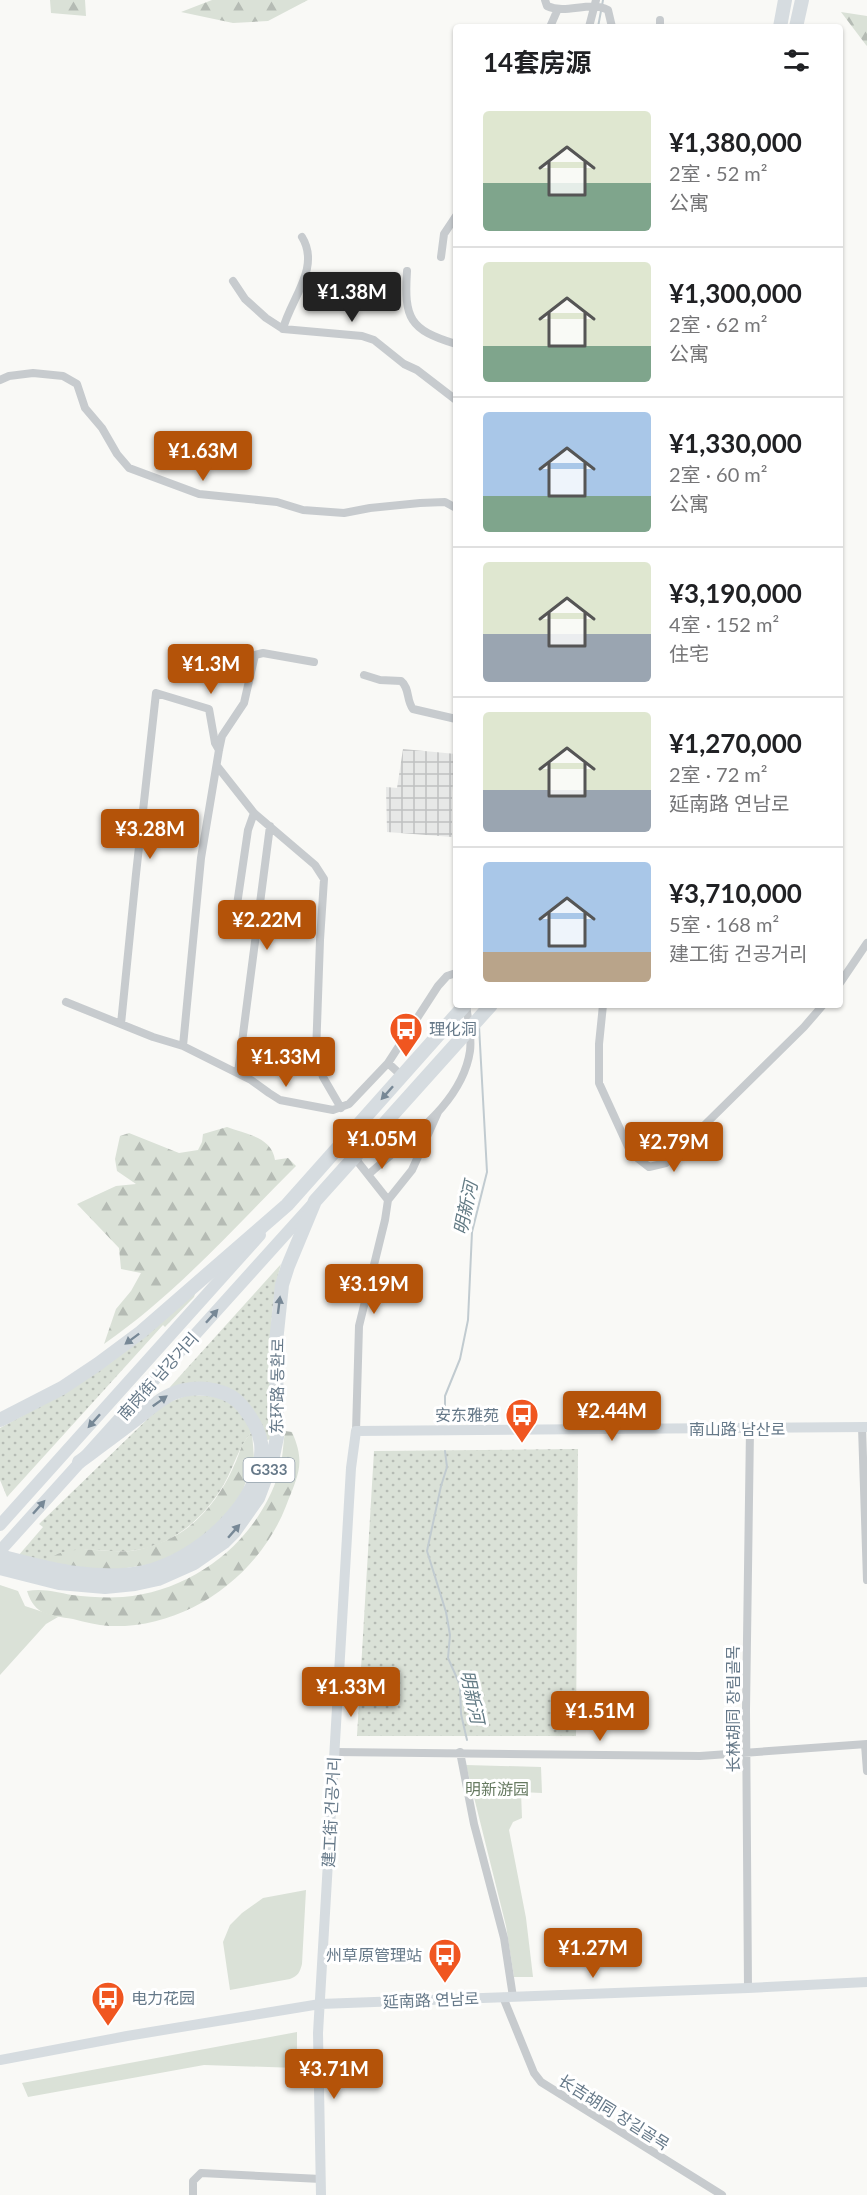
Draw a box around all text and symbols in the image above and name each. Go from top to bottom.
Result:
icon: filters [780,44,813,77]
text: 14套房源 [483,46,591,78]
text: ¥1,380,000 [669,126,802,158]
icon: home [531,135,603,207]
text: 2室 · 52 m² [669,161,768,185]
text: 公寓 [669,190,709,214]
pin: ¥1.38M [303,272,401,323]
text: ¥1,300,000 [669,277,802,309]
text: ¥1.38M [317,279,387,303]
icon: home [531,286,603,358]
text: 2室 · 62 m² [669,312,768,336]
text: 公寓 [669,341,709,365]
text: ¥1,330,000 [669,427,802,459]
pin: ¥1.63M [154,431,252,482]
icon: home [531,436,603,508]
text: ¥1.63M [168,438,238,462]
text: 2室 · 60 m² [669,462,768,486]
text: 公寓 [669,491,709,515]
text: ¥3,190,000 [669,577,802,609]
icon: home [531,586,603,658]
text: 4室 · 152 m² [669,612,779,636]
text: 住宅 [669,641,709,665]
pin: ¥1.3M [169,644,253,695]
text: ¥1.3M [182,651,240,675]
text: ¥1,270,000 [669,727,802,759]
icon: home [531,736,603,808]
text: 2室 · 72 m² [669,762,768,786]
text: 延南路 연남로 [669,791,789,815]
pin: ¥3.28M [101,809,199,860]
text: ¥3.28M [115,816,185,840]
text: ¥3,710,000 [669,877,802,909]
icon: home [531,886,603,958]
pin: ¥2.22M [218,900,316,951]
text: ¥2.22M [232,907,302,931]
text: 5室 · 168 m² [669,912,779,936]
text: 建工街 건공거리 [669,941,808,965]
bus stop icon: 理化洞 [388,1011,424,1058]
place label: 理化洞 [429,1019,477,1038]
pin: ¥1.33M [237,1037,335,1088]
text: ¥1.33M [251,1044,321,1068]
one-way arrow [381,1085,394,1100]
pin: ¥1.05M [333,1119,431,1170]
pin: ¥2.79M [625,1122,723,1173]
text: ¥1.05M [347,1126,417,1150]
text: ¥2.79M [639,1129,709,1153]
water label: 明新河 [449,1176,482,1236]
pin: ¥3.19M [325,1264,423,1315]
text: ¥3.19M [339,1271,409,1295]
one-way arrow [275,1296,284,1315]
one-way arrow [205,1309,218,1324]
street label: 南岗街 남강거리 [113,1328,202,1423]
one-way arrow [124,1333,140,1345]
street label: 东环路 동환로 [266,1337,287,1434]
pin: ¥2.44M [563,1391,661,1442]
one-way arrow [151,1395,167,1407]
bus stop icon: 安东雅苑 [504,1397,540,1444]
text: ¥2.44M [577,1398,647,1422]
place label: 安东雅苑 [435,1405,499,1424]
one-way arrow [88,1413,102,1427]
street label: 南山路 남산로 [689,1419,785,1438]
road number: G333 [244,1458,294,1482]
one-way arrow [32,1500,45,1515]
one-way arrow [227,1524,240,1539]
street label: 长林胡同 장림골목 [723,1645,742,1772]
pin: ¥1.33M [302,1667,400,1718]
water label: 明新河 [457,1668,490,1728]
text: ¥1.33M [316,1674,386,1698]
pin: ¥1.51M [551,1691,649,1742]
text: ¥1.51M [565,1698,635,1722]
street label: 建工街 건공거리 [318,1756,343,1868]
park label: 明新游园 [465,1779,529,1798]
pin: ¥1.27M [544,1928,642,1979]
text: ¥1.27M [558,1935,628,1959]
bus stop icon: 州草原管理站 [427,1937,463,1984]
place label: 州草原管理站 [326,1945,422,1964]
bus stop icon: 电力花园 [90,1980,126,2027]
place label: 电力花园 [131,1988,195,2007]
street label: 延南路 연남로 [383,1988,480,2011]
pin: ¥3.71M [285,2049,383,2100]
text: ¥3.71M [299,2056,369,2080]
street label: 长吉胡同 장길골목 [555,2070,673,2153]

